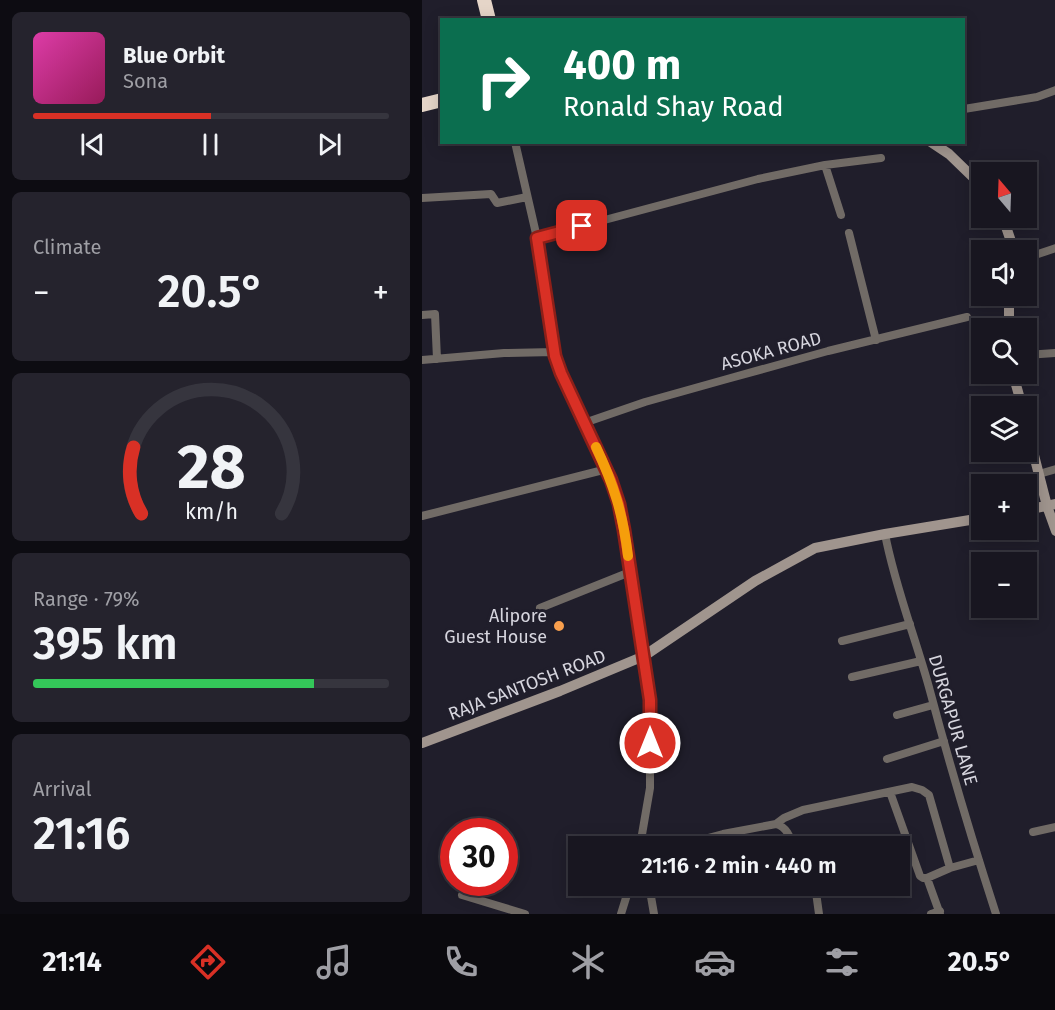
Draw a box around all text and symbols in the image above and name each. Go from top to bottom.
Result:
text: 400 m [563,40,681,90]
text: Blue Orbit [123,42,225,69]
icon: right [464,42,542,120]
text: Sona [123,69,168,93]
text: Ronald Shay Road [563,91,784,123]
icon: previous [76,128,109,161]
icon: pause [194,128,227,161]
icon: next [313,128,346,161]
north arrow [971,162,1037,228]
map controls [971,162,1037,618]
pin [556,200,607,251]
icon: arrive [565,209,598,242]
text: Climate [33,235,101,259]
button: sound [971,240,1037,306]
text: 20.5° [157,265,265,319]
text: − [33,273,50,313]
text: + [373,273,389,313]
button: search [971,318,1037,384]
street label: ASOKA ROAD [718,327,824,375]
button: layers [971,396,1037,462]
text: 28 [177,430,245,505]
button: + [971,474,1037,540]
text: km/h [184,499,238,525]
button: − [971,552,1037,618]
text: Range · 79% [33,587,139,611]
place label: Alipore Guest House [444,605,547,648]
text: 395 km [33,617,178,671]
marker: Alipore Guest House [552,619,566,633]
street label: RAJA SANTOSH ROAD [445,645,609,725]
street label: DURGAPUR LANE [924,652,982,788]
position arrow [618,711,682,775]
text: Arrival [33,777,92,801]
text: 21:16 [33,807,130,861]
speed limit sign: 30 [440,818,518,896]
text: 21:16 · 2 min · 440 m [641,852,837,879]
icon: directions [187,941,229,983]
icon: music [313,941,355,983]
icon: phone [440,941,482,983]
icon: climate [567,941,609,983]
icon: car [694,941,736,983]
icon: filters [821,941,863,983]
text: 21:14 [42,946,102,978]
text: 20.5° [948,946,1012,978]

